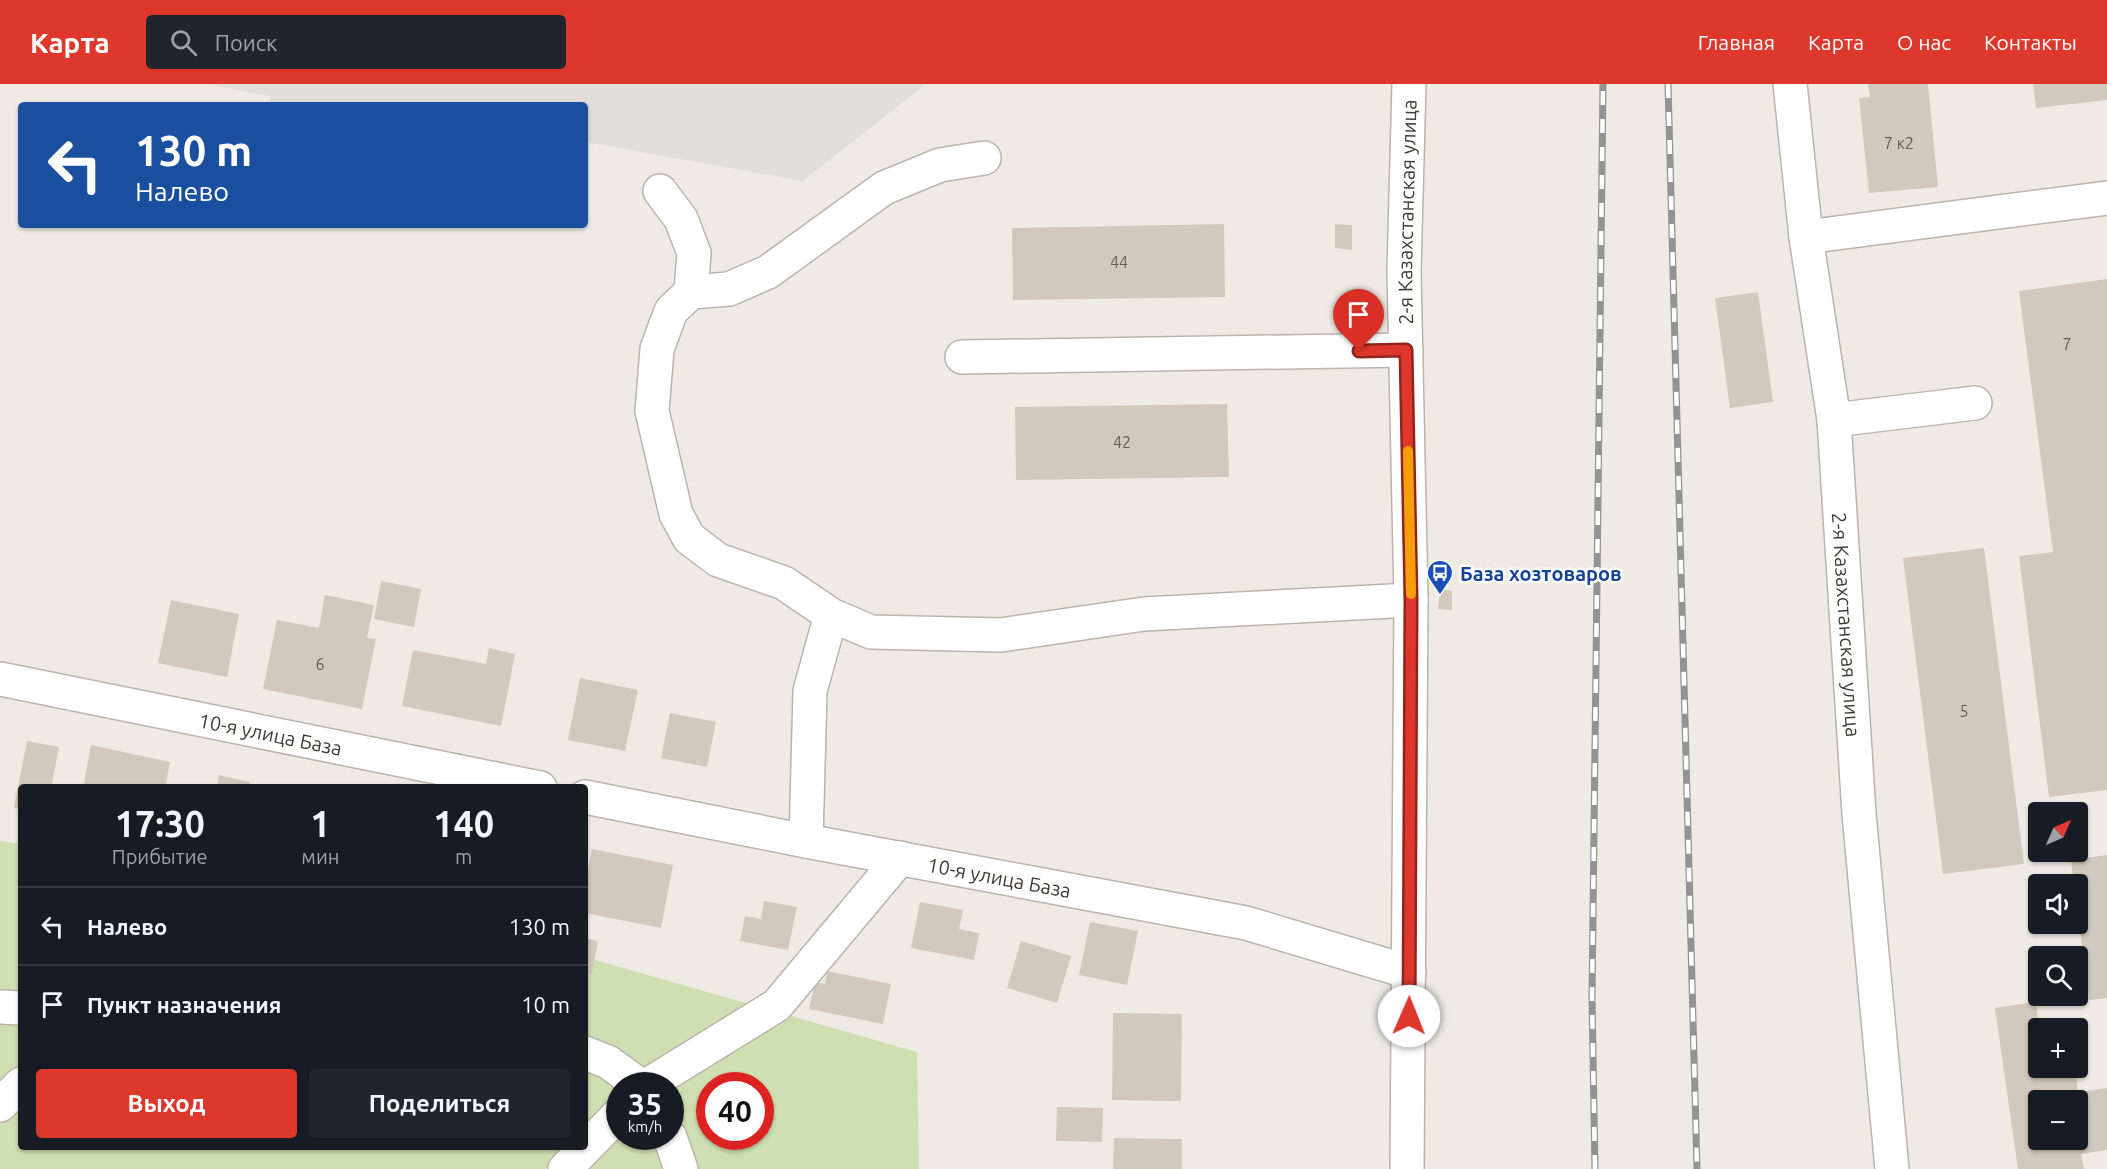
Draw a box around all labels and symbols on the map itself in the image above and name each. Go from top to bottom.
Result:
street label: 2-я Казахстанская улица [1392,99,1420,325]
house number: 7 к2 [1884,134,1914,152]
house number: 44 [1110,253,1128,271]
pin [1333,289,1384,351]
house number: 7 [2062,335,2072,353]
house number: 42 [1113,433,1131,451]
street label: 2-я Казахстанская улица [1828,512,1866,738]
bus stop icon: База хозтоваров [1425,558,1455,596]
place label: База хозтоваров [1460,562,1622,585]
house number: 6 [315,655,325,673]
house number: 5 [1959,702,1969,720]
street label: 10-я улица База [197,708,344,759]
north arrow [2028,802,2088,862]
street label: 10-я улица База [926,852,1073,902]
position arrow [1377,984,1441,1048]
speed limit sign: 40 [696,1072,774,1150]

